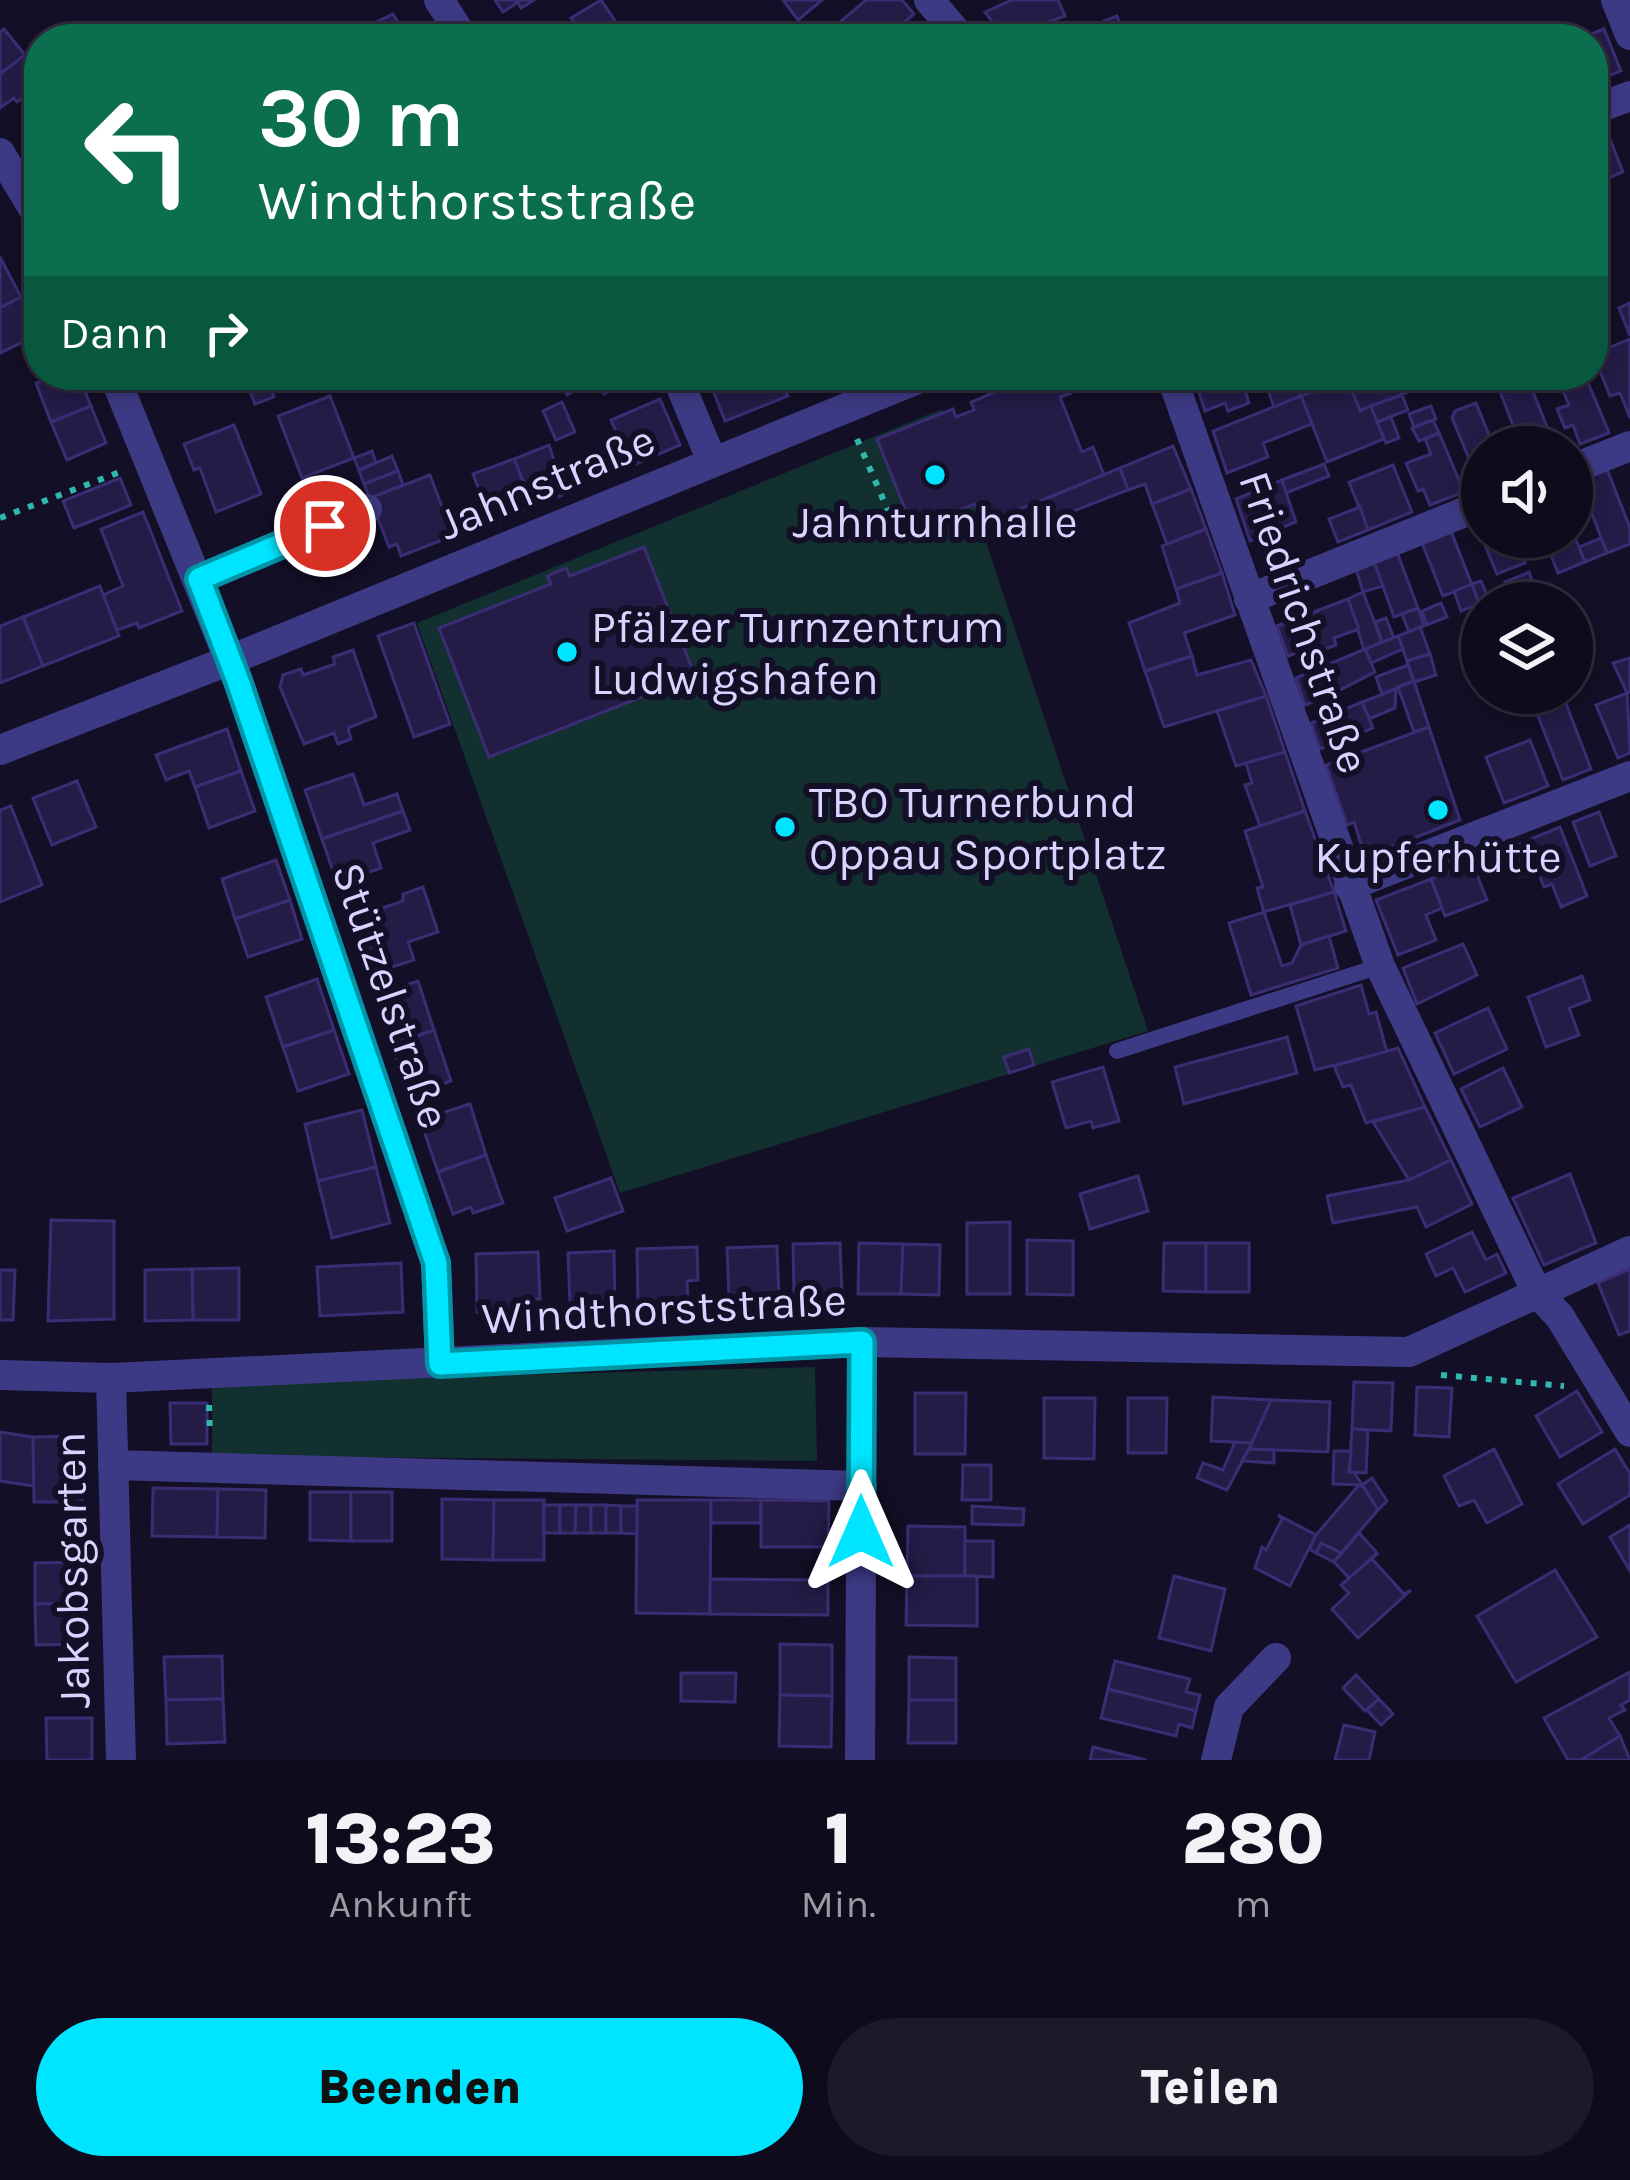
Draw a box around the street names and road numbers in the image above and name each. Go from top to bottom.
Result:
street label: Jahnstraße [431,413,662,551]
street label: Friedrichstraße [1228,465,1380,780]
street label: Stützelstraße [321,856,461,1135]
street label: Windthorststraße [480,1273,848,1345]
street label: Jakobsgarten [44,1431,101,1709]

